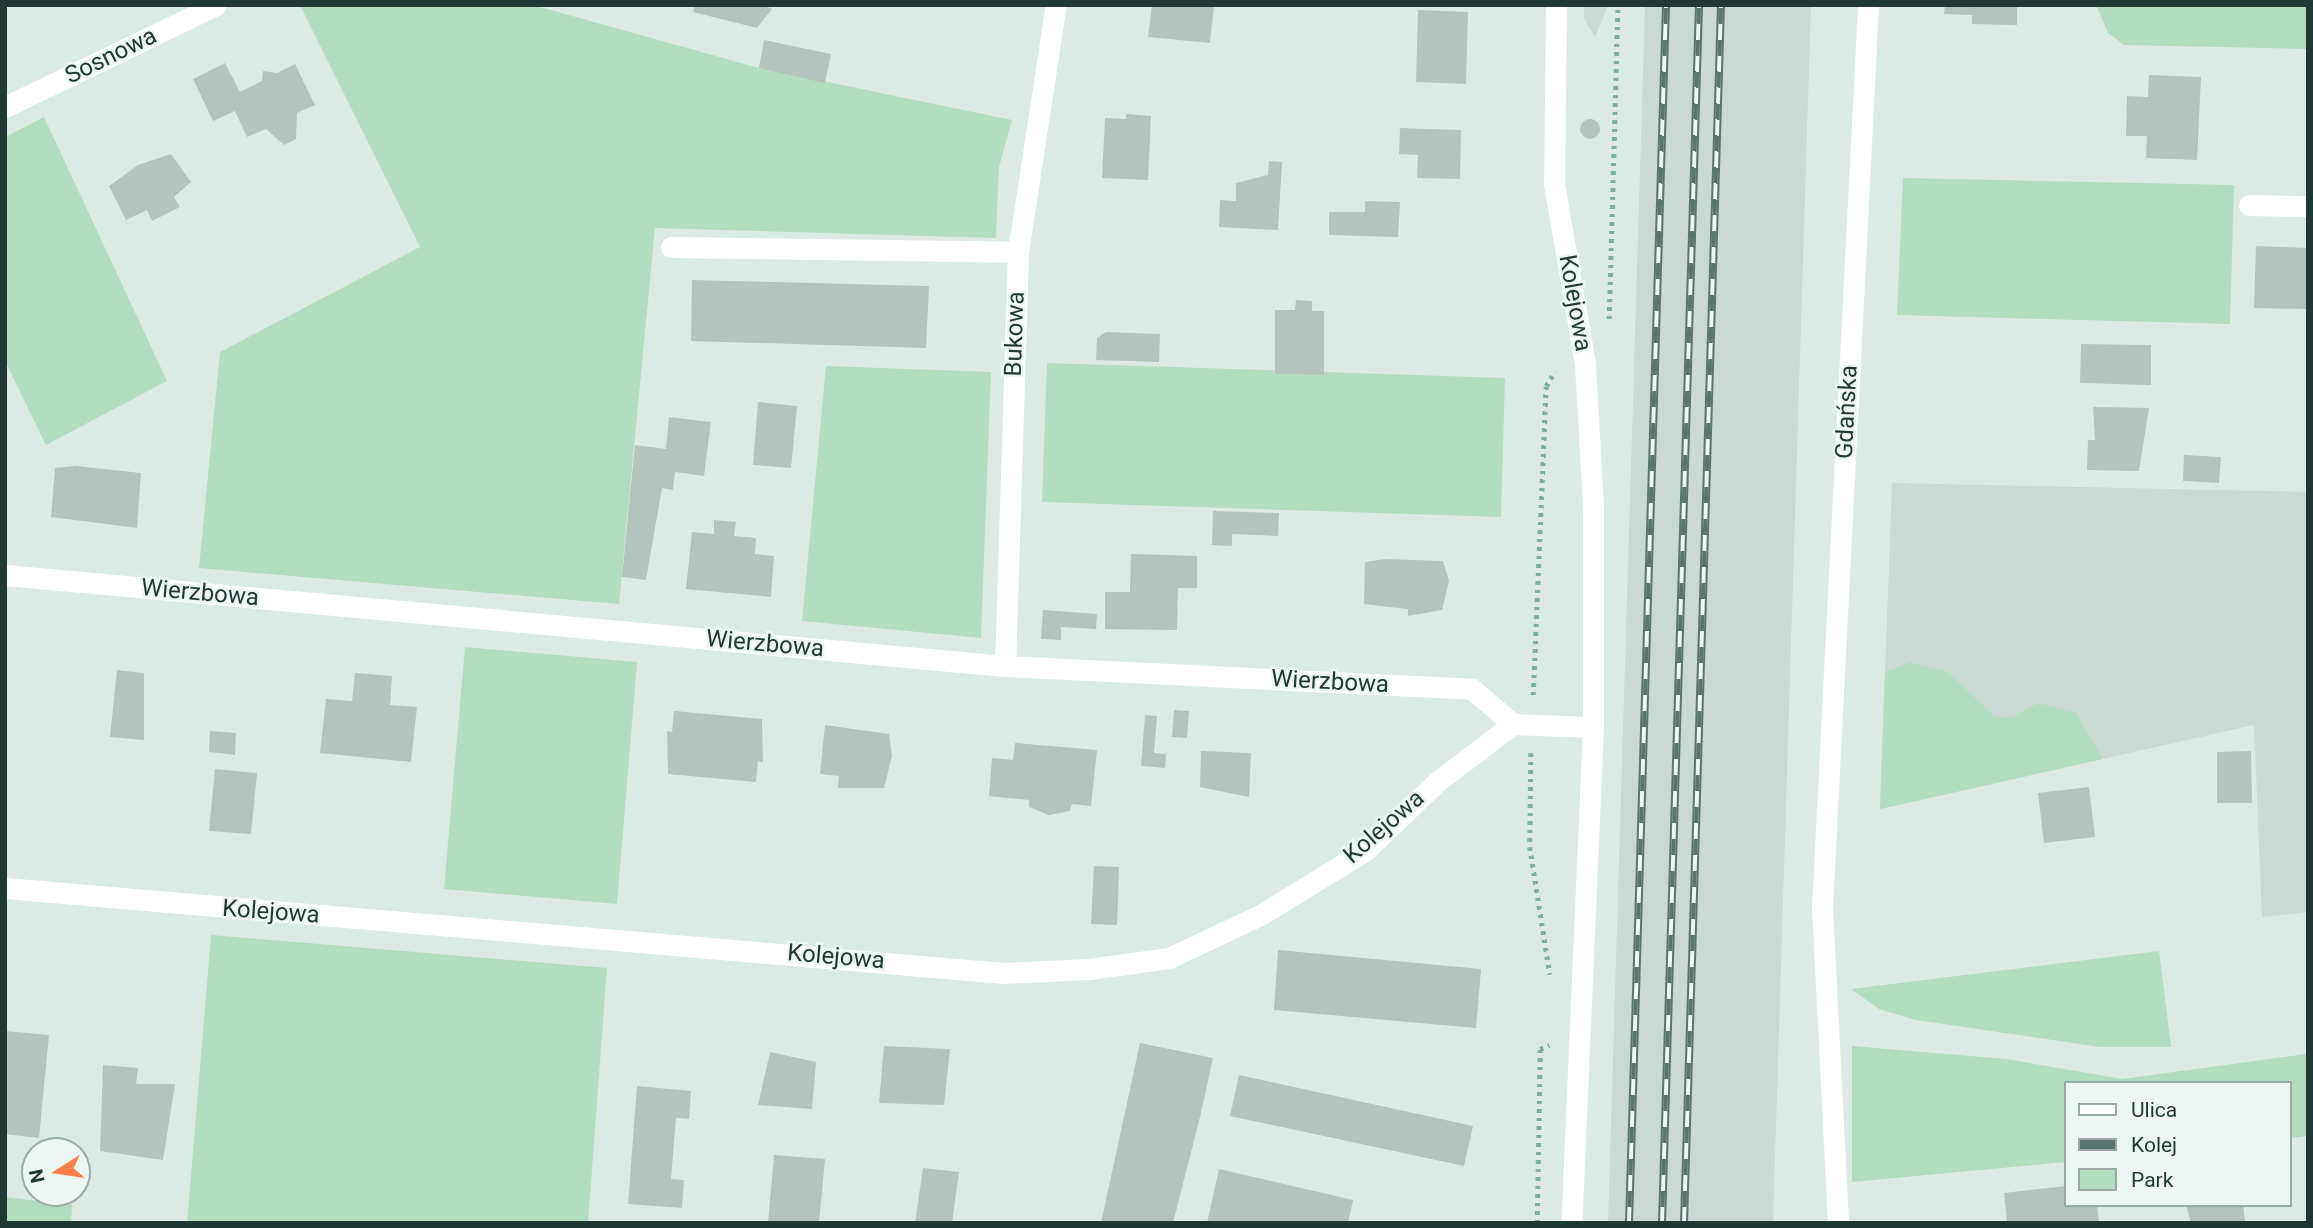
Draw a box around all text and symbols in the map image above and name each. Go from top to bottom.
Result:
street label: Sosnowa [60,21,162,91]
street label: Kolejowa [1552,252,1598,354]
street label: Bukowa [999,291,1031,377]
street label: Gdańska [1830,364,1864,460]
street label: Wierzbowa [140,574,260,612]
street label: Wierzbowa [705,625,825,663]
street label: Wierzbowa [1270,665,1390,699]
street label: Kolejowa [1338,784,1430,870]
street label: Kolejowa [221,894,321,930]
street label: Kolejowa [786,938,886,976]
legend [2064,1081,2292,1207]
text: Ulica [2131,1098,2177,1122]
text: Kolej [2131,1133,2177,1157]
north arrow [21,1137,91,1207]
text: N [24,1167,50,1185]
text: Park [2131,1168,2173,1192]

